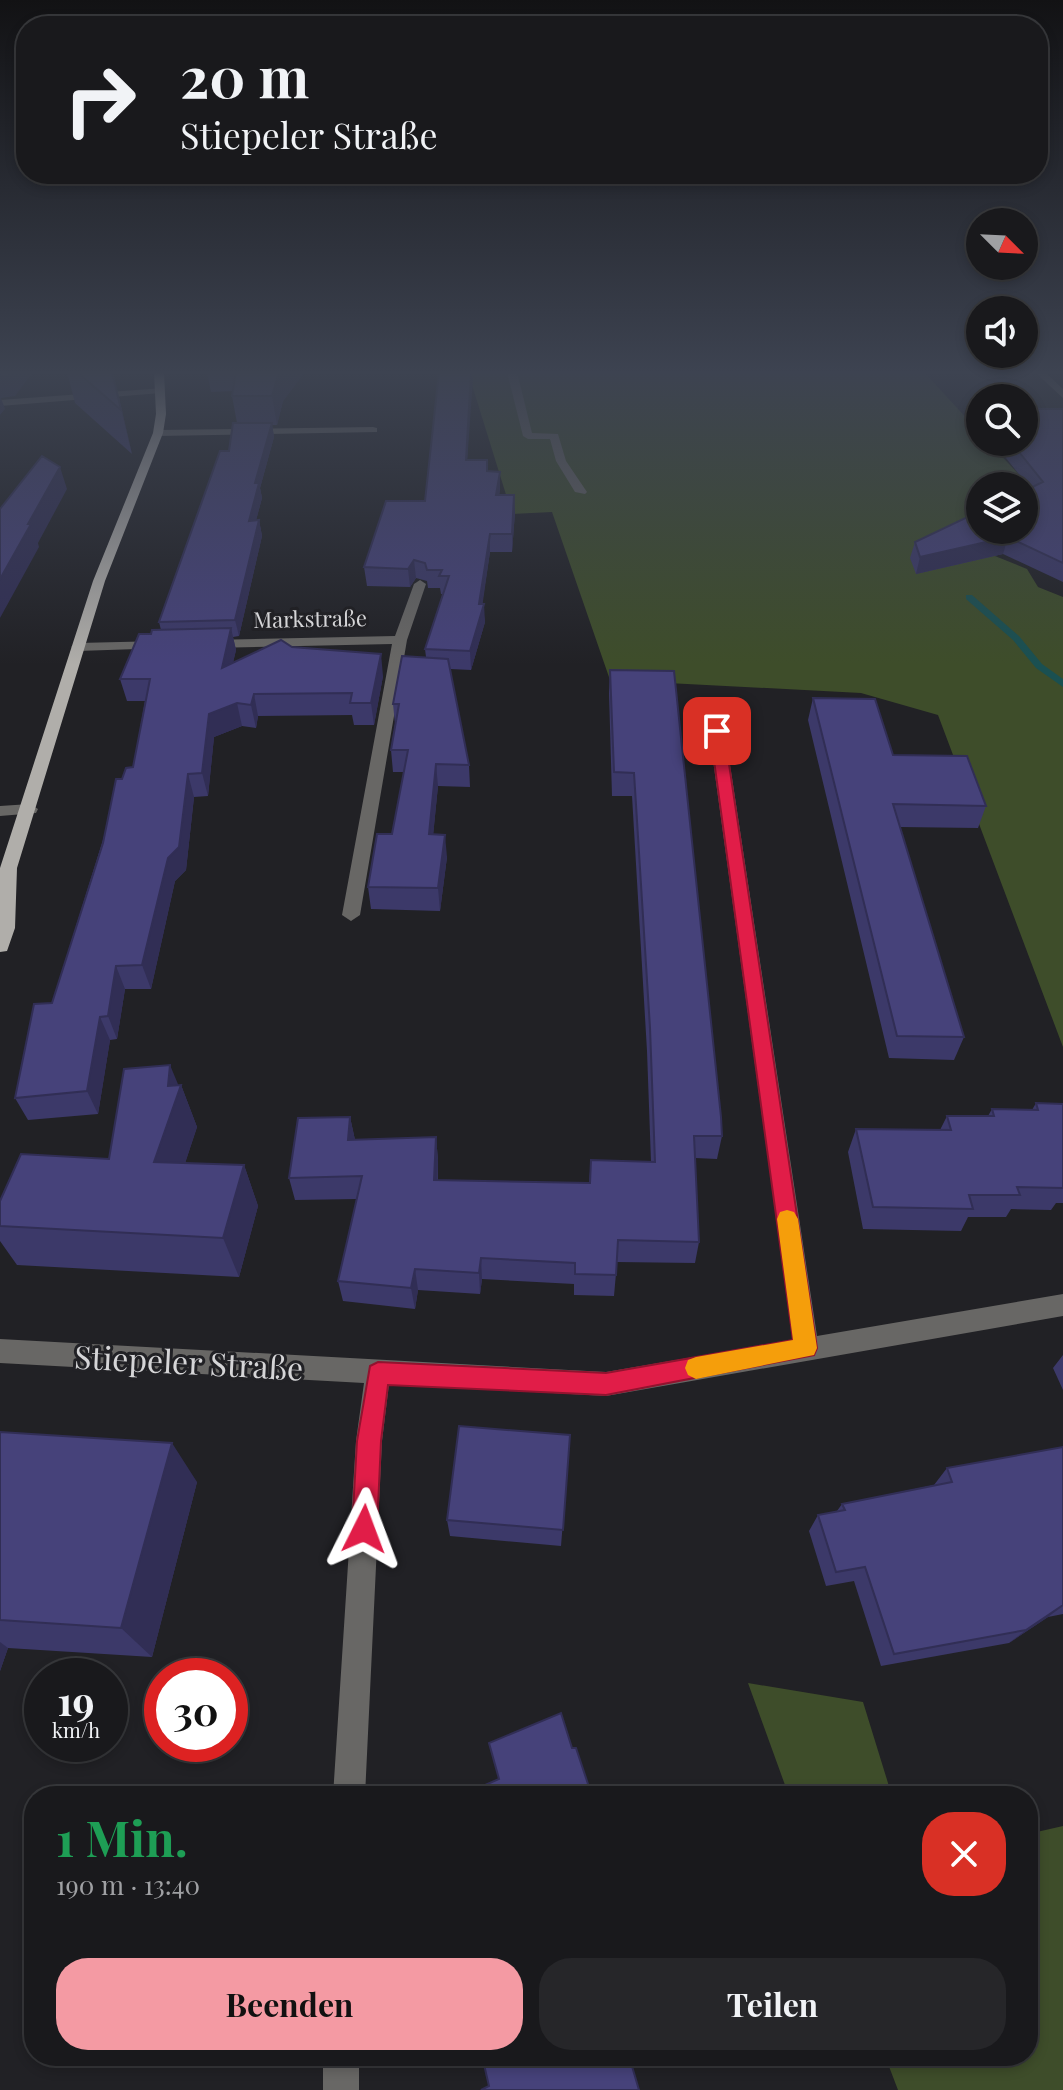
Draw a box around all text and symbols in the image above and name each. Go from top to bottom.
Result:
text: 20 m [180,38,309,113]
icon: right [48,48,152,152]
text: Stiepeler Straße [180,110,438,158]
north arrow [966,208,1038,280]
map controls [966,208,1038,544]
button: sound [966,296,1038,368]
button: search [966,384,1038,456]
button: layers [966,472,1038,544]
street label: Markstraße [253,602,367,634]
pin [683,697,751,765]
icon: arrive [695,709,739,753]
street label: Stiepeler Straße [73,1334,305,1388]
position arrow [322,1487,406,1571]
speed limit sign: 30 [144,1658,248,1762]
text: 19 [57,1673,95,1726]
text: km/h [52,1716,100,1743]
text: 1 Min. [56,1805,188,1869]
button: close [922,1812,1006,1896]
text: 190 m · 13:40 [56,1867,200,1902]
button: Beenden [56,1958,523,2050]
button: Teilen [539,1958,1006,2050]

